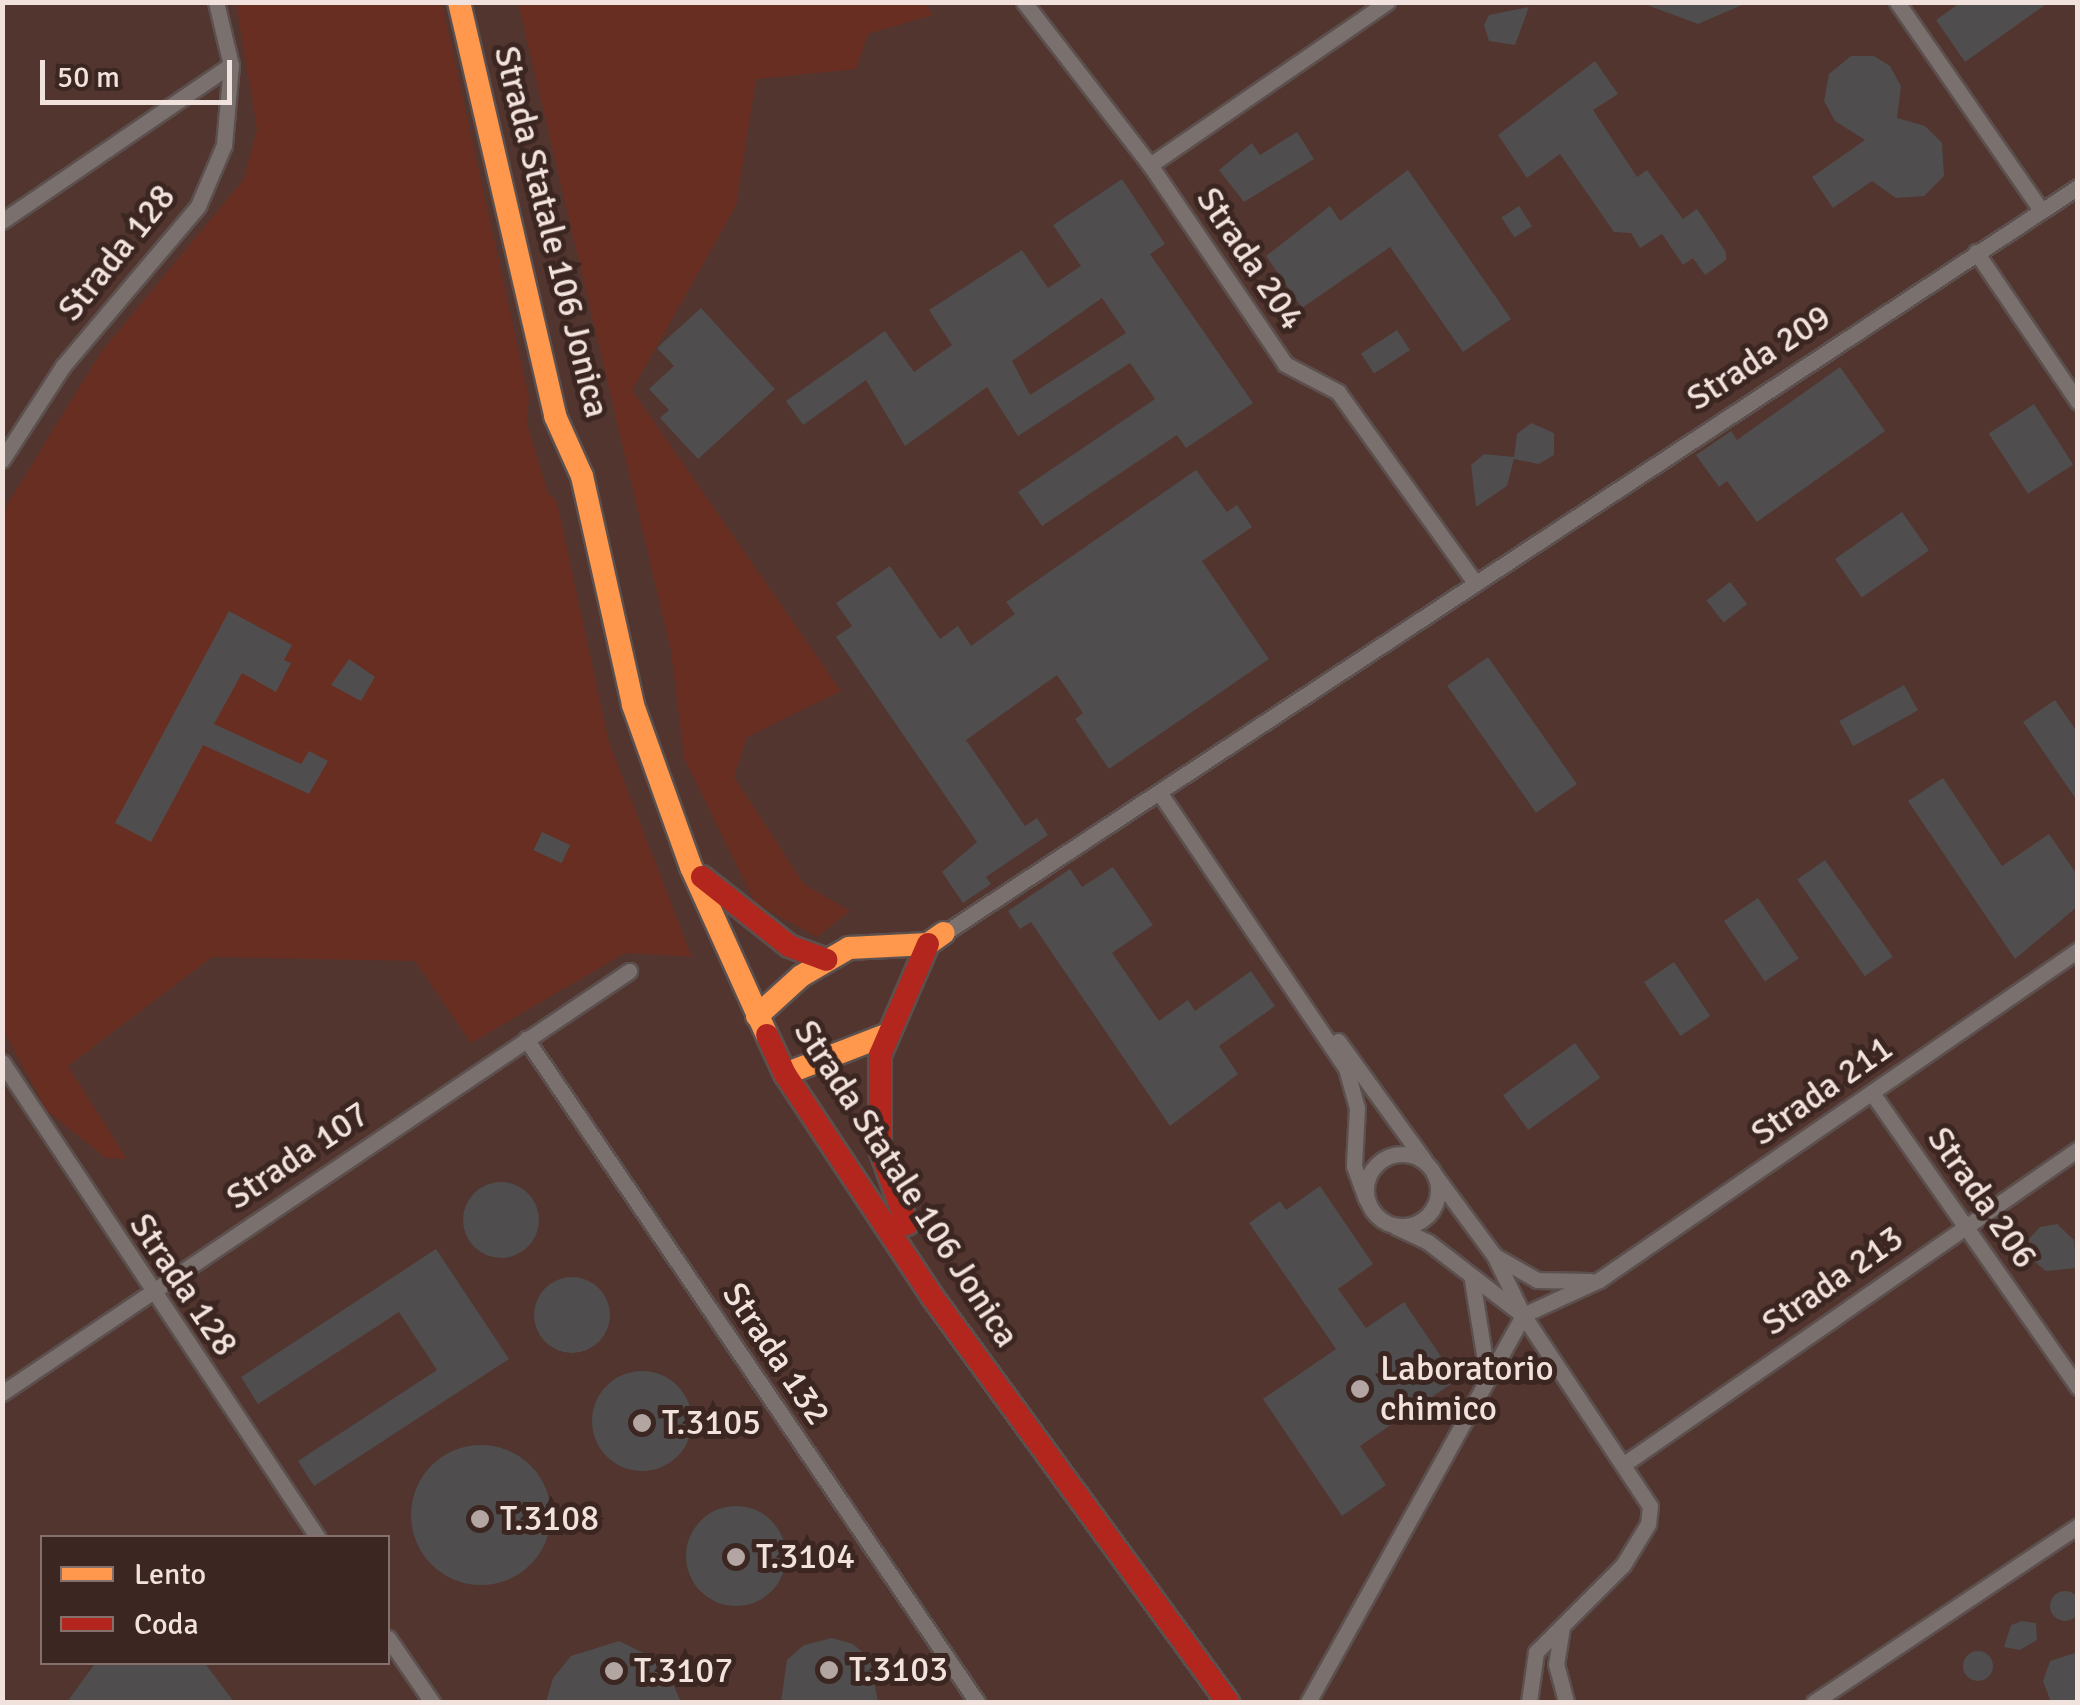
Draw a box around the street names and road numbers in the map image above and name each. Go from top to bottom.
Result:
street label: Strada Statale 106 Jonica [485,42,617,422]
street label: Strada 128 [50,177,184,329]
street label: Strada 204 [1187,180,1313,338]
street label: Strada 209 [1679,296,1839,420]
street label: Strada Statale 106 Jonica [785,1013,1027,1355]
street label: Strada 211 [1743,1027,1901,1155]
street label: Strada 107 [219,1093,377,1219]
street label: Strada 206 [1918,1119,2046,1277]
street label: Strada 128 [120,1206,246,1364]
street label: Strada 213 [1754,1217,1912,1345]
street label: Strada 132 [713,1275,839,1433]

